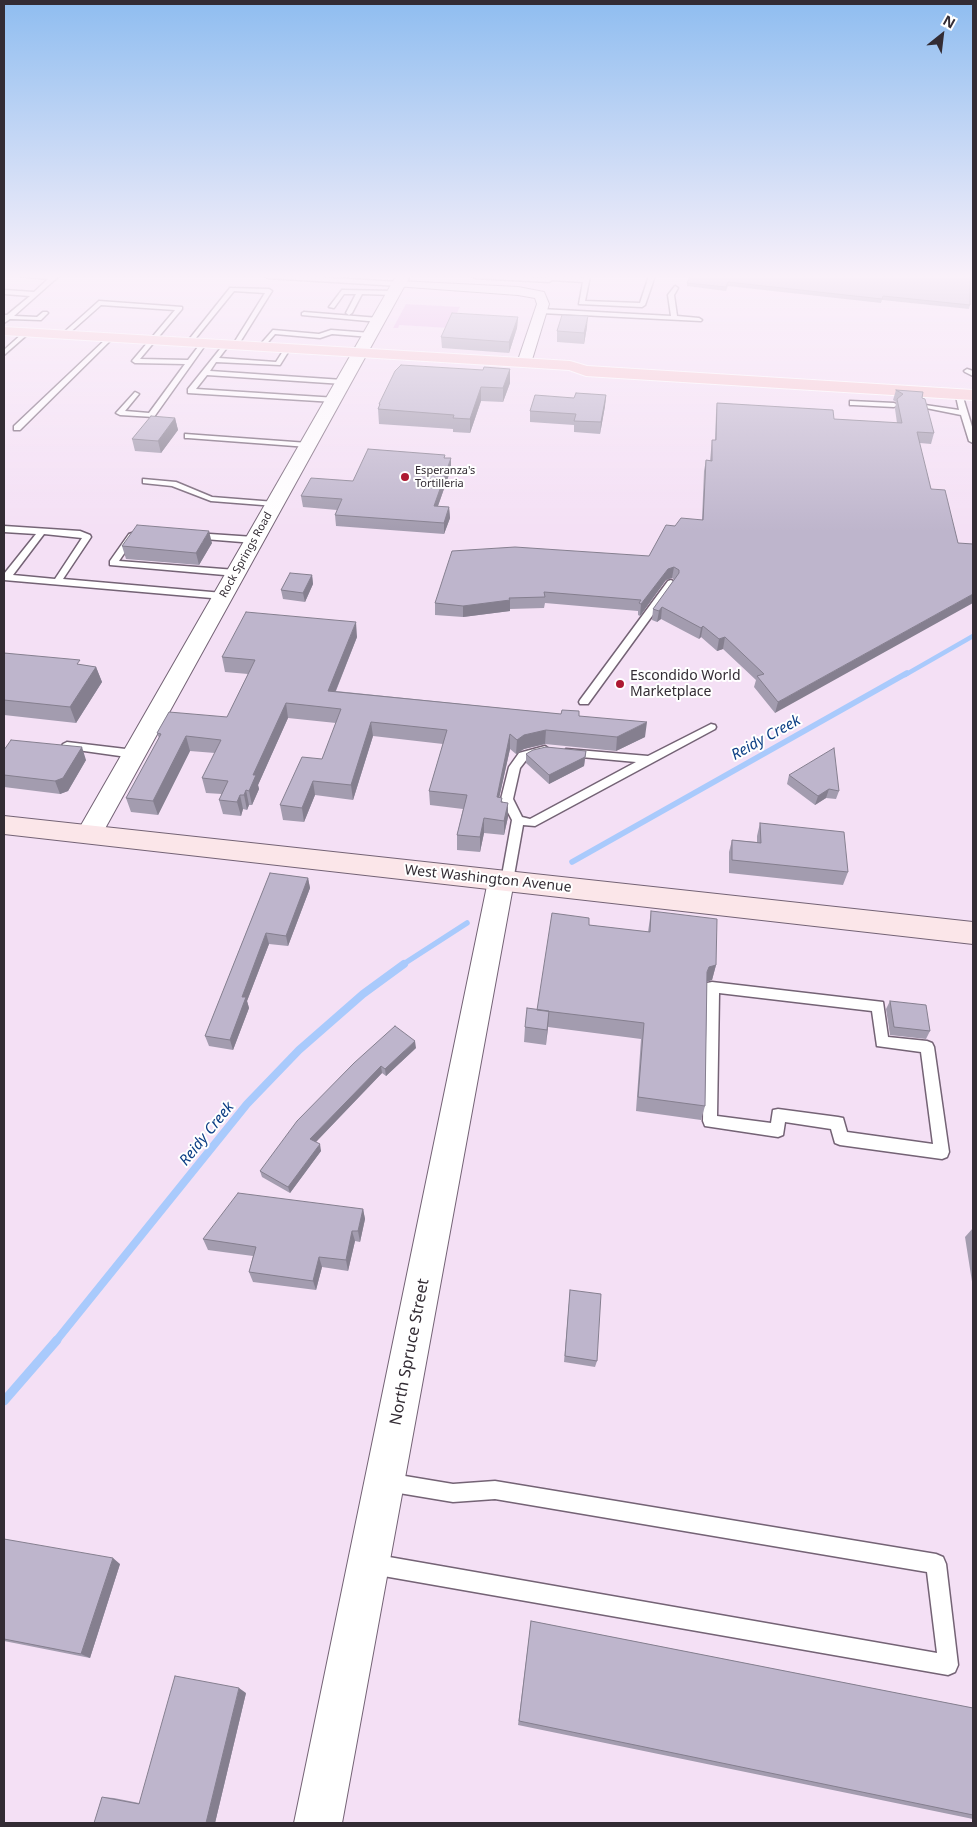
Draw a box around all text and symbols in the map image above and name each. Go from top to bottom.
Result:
north arrow [917,10,967,60]
text: N [940,10,959,33]
place label: Esperanza's Tortilleria [415,464,475,490]
marker: Esperanza's Tortilleria [399,471,411,483]
street label: Rock Springs Road [217,510,275,600]
place label: Escondido World Marketplace [630,668,740,700]
marker: Escondido World Marketplace [614,678,626,690]
water label: Reidy Creek [728,712,804,764]
street label: West Washington Avenue [404,862,572,896]
water label: Reidy Creek [176,1099,238,1169]
street label: North Spruce Street [386,1277,434,1427]

